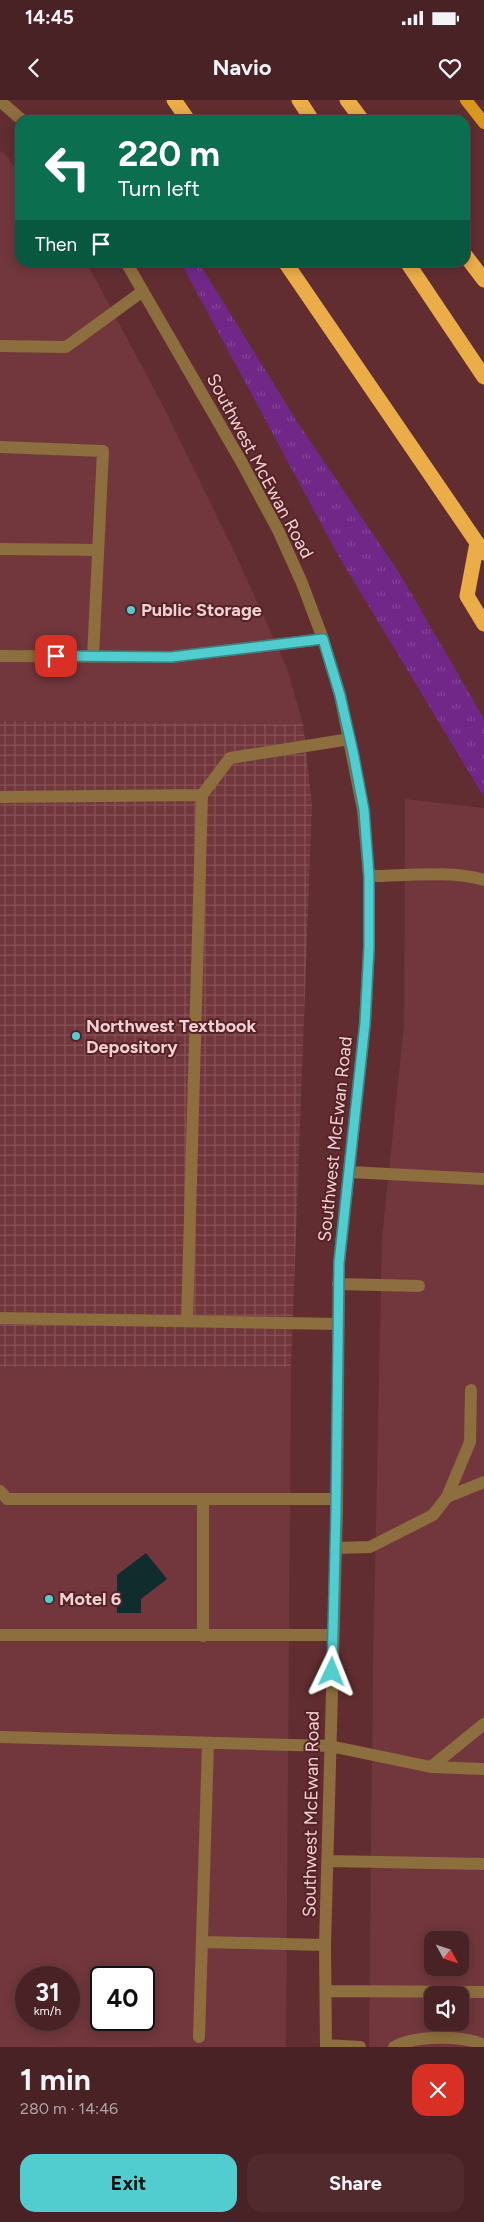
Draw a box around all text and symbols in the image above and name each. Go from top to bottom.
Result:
text: 14:45 [25,6,74,29]
icon: back [20,54,48,82]
text: Navio [212,54,272,81]
icon: heart [436,54,464,82]
text: 220 m [118,133,220,175]
icon: left [35,135,100,200]
text: Turn left [118,175,200,202]
icon: arrive [87,230,115,258]
text: Then [35,233,77,256]
street label: Southwest McEwan Road [202,370,318,562]
place label: Public Storage [141,599,262,621]
marker: Public Storage [125,604,137,616]
pin [35,635,77,677]
icon: arrive [42,642,70,670]
place label: Northwest Textbook Depository [86,1015,257,1058]
marker: Northwest Textbook Depository [70,1030,82,1042]
street label: Southwest McEwan Road [313,1035,357,1243]
place label: Motel 6 [59,1588,121,1610]
marker: Motel 6 [43,1593,55,1605]
position arrow [305,1645,357,1697]
street label: Southwest McEwan Road [298,1711,324,1917]
north arrow [424,1931,469,1976]
map controls [424,1931,469,2031]
speed limit sign: 40 [90,1966,155,2031]
text: 31 [35,1977,60,2007]
button: sound [424,1986,469,2031]
text: km/h [34,2004,61,2018]
text: 1 min [20,2061,91,2098]
button: close [412,2064,464,2116]
text: 280 m · 14:46 [20,2099,118,2118]
button: Exit [20,2154,237,2212]
button: Share [247,2154,464,2212]

